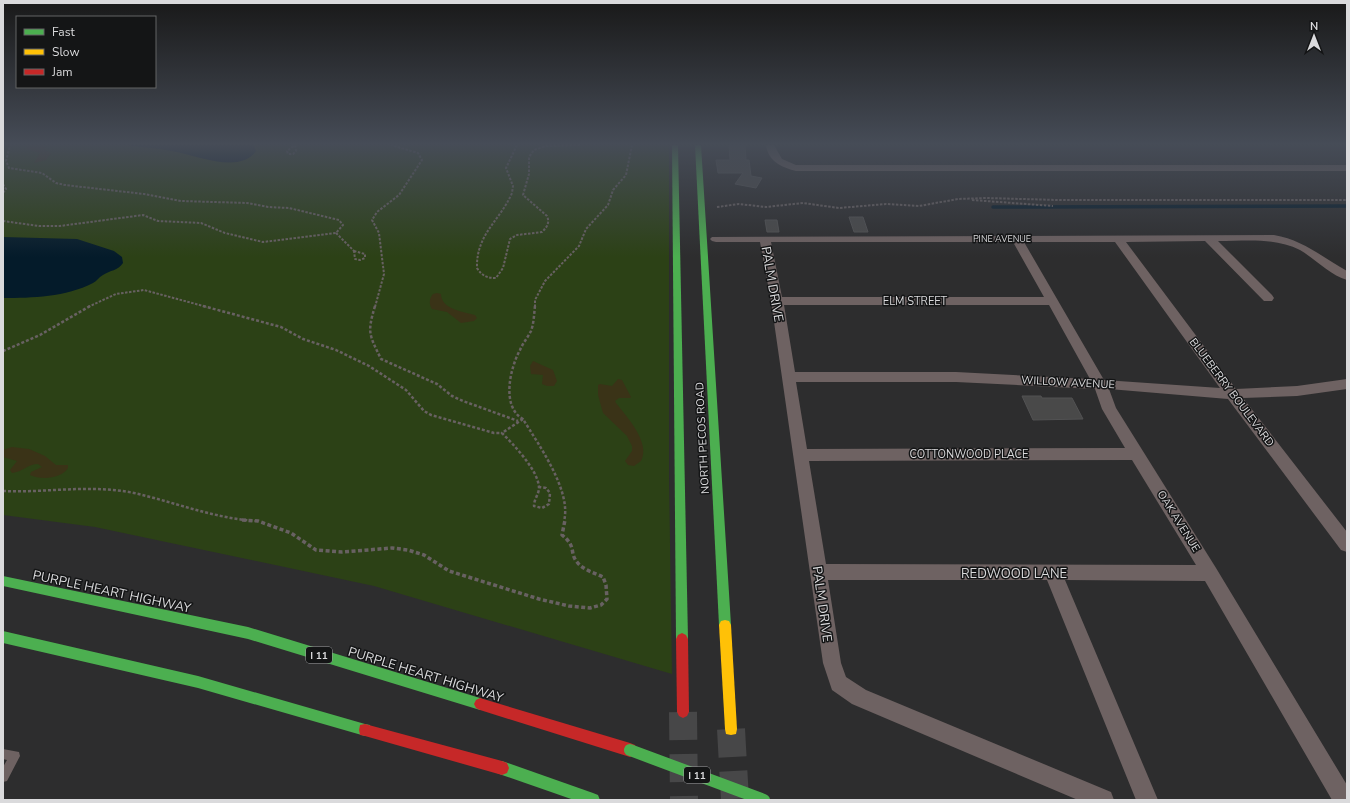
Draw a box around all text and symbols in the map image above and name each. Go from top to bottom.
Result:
legend [16,16,156,88]
north arrow [1294,16,1334,56]
text: N [1310,19,1318,34]
text: Fast [52,24,75,40]
text: Slow [52,44,80,60]
text: Jam [51,64,73,80]
street label: PINE AVENUE [973,233,1031,245]
street label: PALM DRIVE [757,245,788,323]
street label: ELM STREET [883,294,948,309]
street label: BLUEBERRY BOULEVARD [1186,335,1277,450]
street label: WILLOW AVENUE [1021,373,1115,392]
street label: NORTH PECOS ROAD [692,382,713,494]
street label: COTTONWOOD PLACE [910,447,1028,462]
street label: OAK AVENUE [1154,488,1203,555]
street label: PALM DRIVE [808,565,836,643]
street label: REDWOOD LANE [961,565,1067,583]
street label: PURPLE HEART HIGHWAY [31,566,193,618]
street label: PURPLE HEART HIGHWAY [346,643,506,707]
road number: I 11 [306,647,332,663]
road number: I 11 [684,767,710,783]

